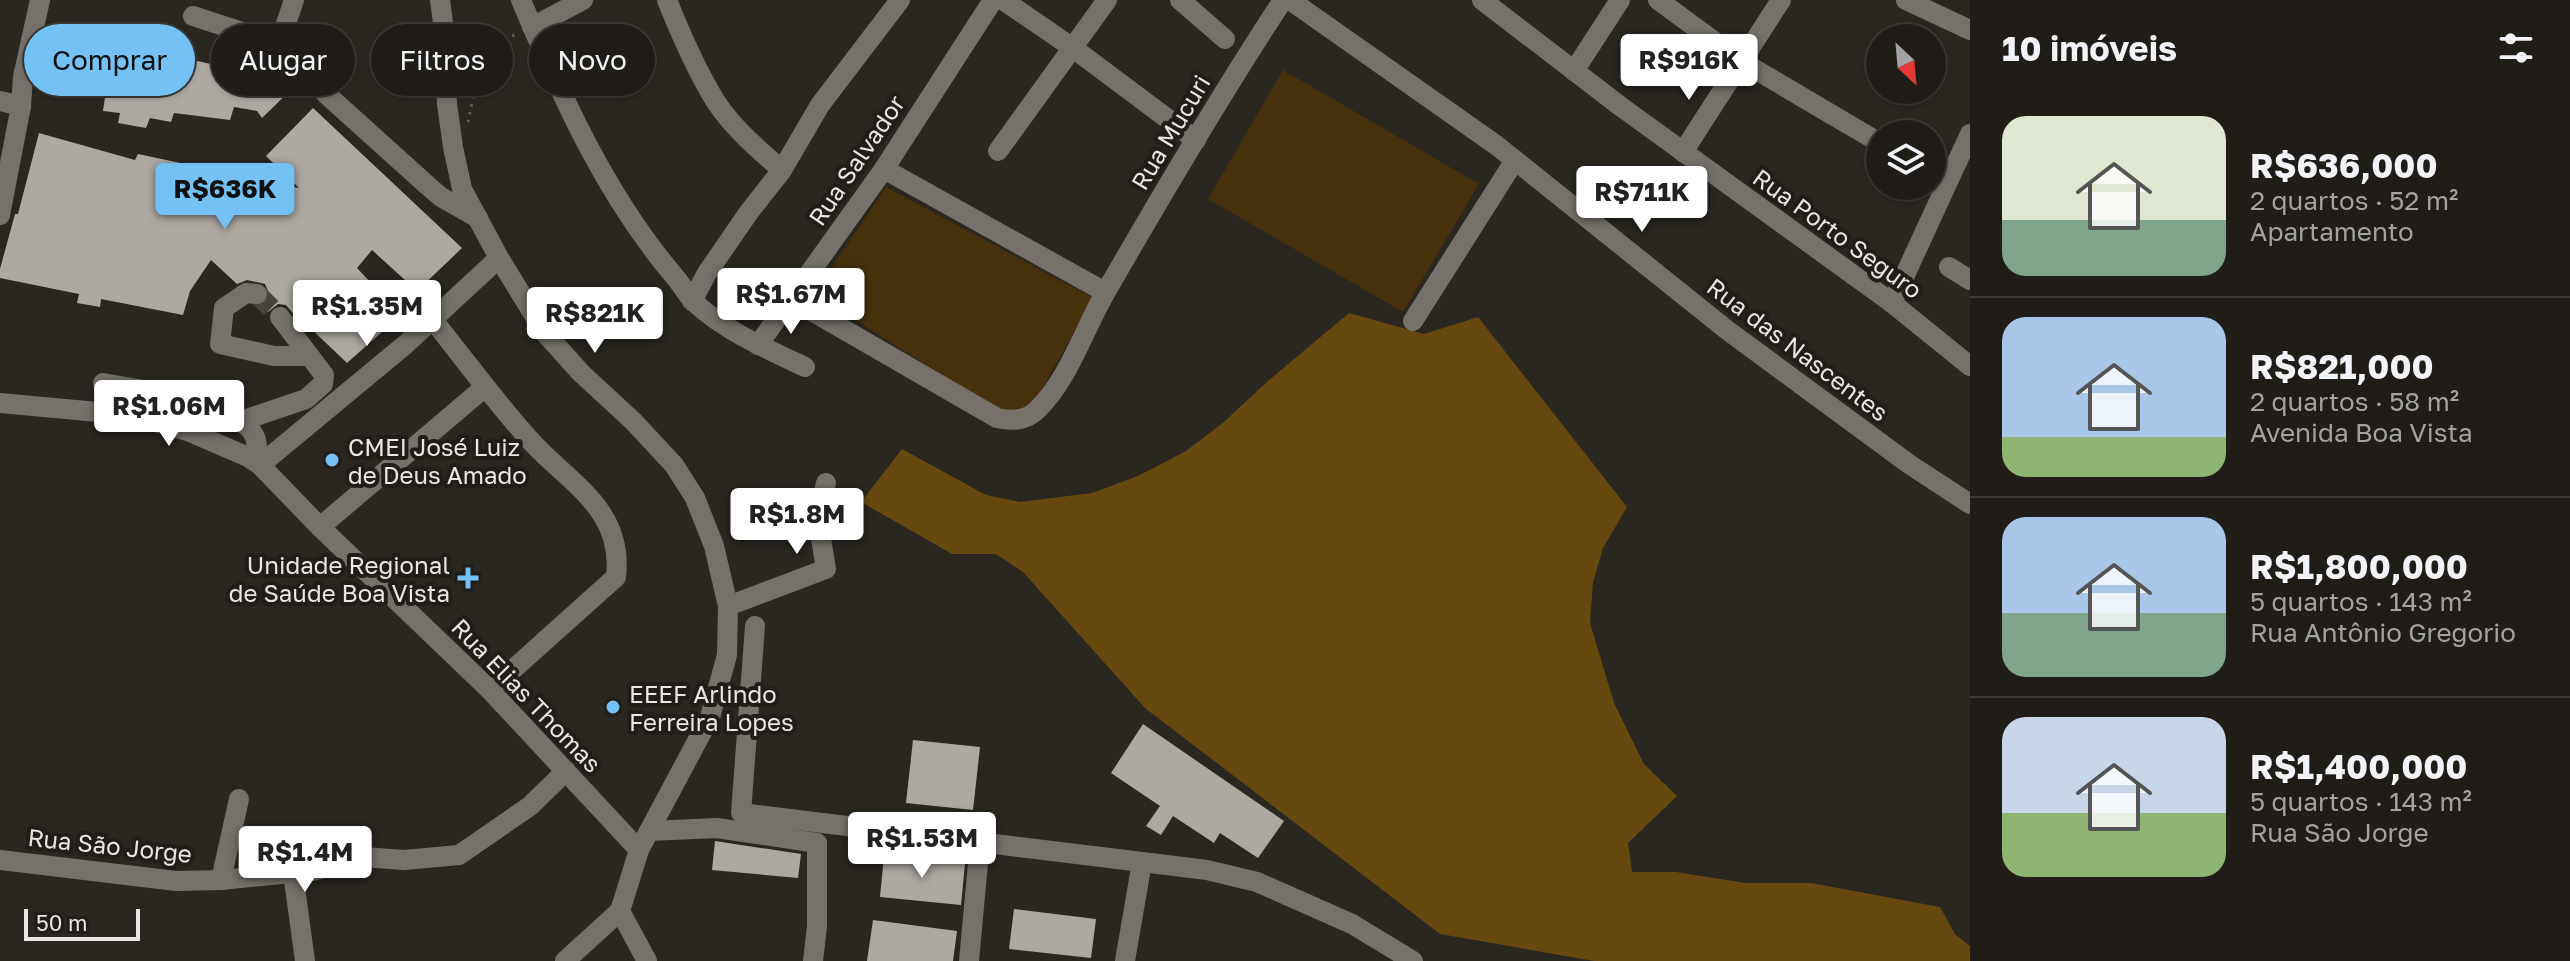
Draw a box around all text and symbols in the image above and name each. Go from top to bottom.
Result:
chip: Comprar [24,24,195,96]
chip: Alugar [211,24,355,96]
chip: Filtros [371,24,513,96]
chip: Novo [529,24,655,96]
north arrow [1866,24,1946,104]
map controls [1866,24,1946,200]
icon: filters [2494,26,2538,70]
text: 10 imóveis [2002,28,2177,68]
pin: R$916K [1624,34,1754,102]
text: R$916K [1639,44,1739,75]
street label: Rua Mucuri [1124,69,1216,195]
street label: Rua Salvador [802,89,910,231]
button: layers [1866,120,1946,200]
text: R$636,000 [2250,145,2438,185]
icon: home [2066,148,2162,244]
street label: Rua Porto Seguro [1748,162,1928,304]
pin: R$636K [160,163,290,231]
pin: R$711K [1577,166,1707,234]
text: R$636K [173,173,277,204]
text: R$711K [1594,176,1690,207]
text: 2 quartos · 52 m² [2250,185,2458,216]
text: Apartamento [2250,216,2414,247]
pin: R$1.67M [717,268,865,336]
street label: Rua das Nascentes [1702,271,1894,427]
text: R$1.67M [735,278,847,309]
pin: R$1.35M [293,280,441,348]
pin: R$821K [530,287,660,355]
text: R$1.35M [311,290,423,321]
text: R$821K [545,297,645,328]
text: R$821,000 [2250,346,2434,386]
icon: home [2066,349,2162,445]
pin: R$1.06M [95,380,243,448]
text: 2 quartos · 58 m² [2250,386,2459,417]
text: R$1.06M [112,390,226,421]
text: Avenida Boa Vista [2250,417,2473,448]
place label: CMEI José Luiz de Deus Amado [348,432,527,489]
marker: CMEI José Luiz de Deus Amado [323,451,341,469]
pin: R$1.8M [732,488,862,556]
text: R$1.8M [749,498,845,529]
text: R$1,800,000 [2250,546,2468,586]
icon: home [2066,549,2162,645]
place label: Unidade Regional de Saúde Boa Vista [229,550,450,607]
marker: Unidade Regional de Saúde Boa Vista [457,567,479,589]
text: 5 quartos · 143 m² [2250,586,2472,617]
street label: Rua Elias Thomas [446,612,608,778]
text: Rua Antônio Gregorio [2250,617,2516,648]
place label: EEEF Arlindo Ferreira Lopes [629,679,794,736]
marker: EEEF Arlindo Ferreira Lopes [604,698,622,716]
text: R$1,400,000 [2250,746,2467,786]
icon: home [2066,749,2162,845]
text: 5 quartos · 143 m² [2250,786,2472,817]
pin: R$1.53M [848,812,996,880]
text: Rua São Jorge [2250,817,2429,848]
street label: Rua São Jorge [27,822,193,868]
text: R$1.53M [866,822,978,853]
pin: R$1.4M [240,826,370,894]
text: R$1.4M [257,836,353,867]
scale bar [24,905,140,941]
text: 50 m [36,909,87,936]

